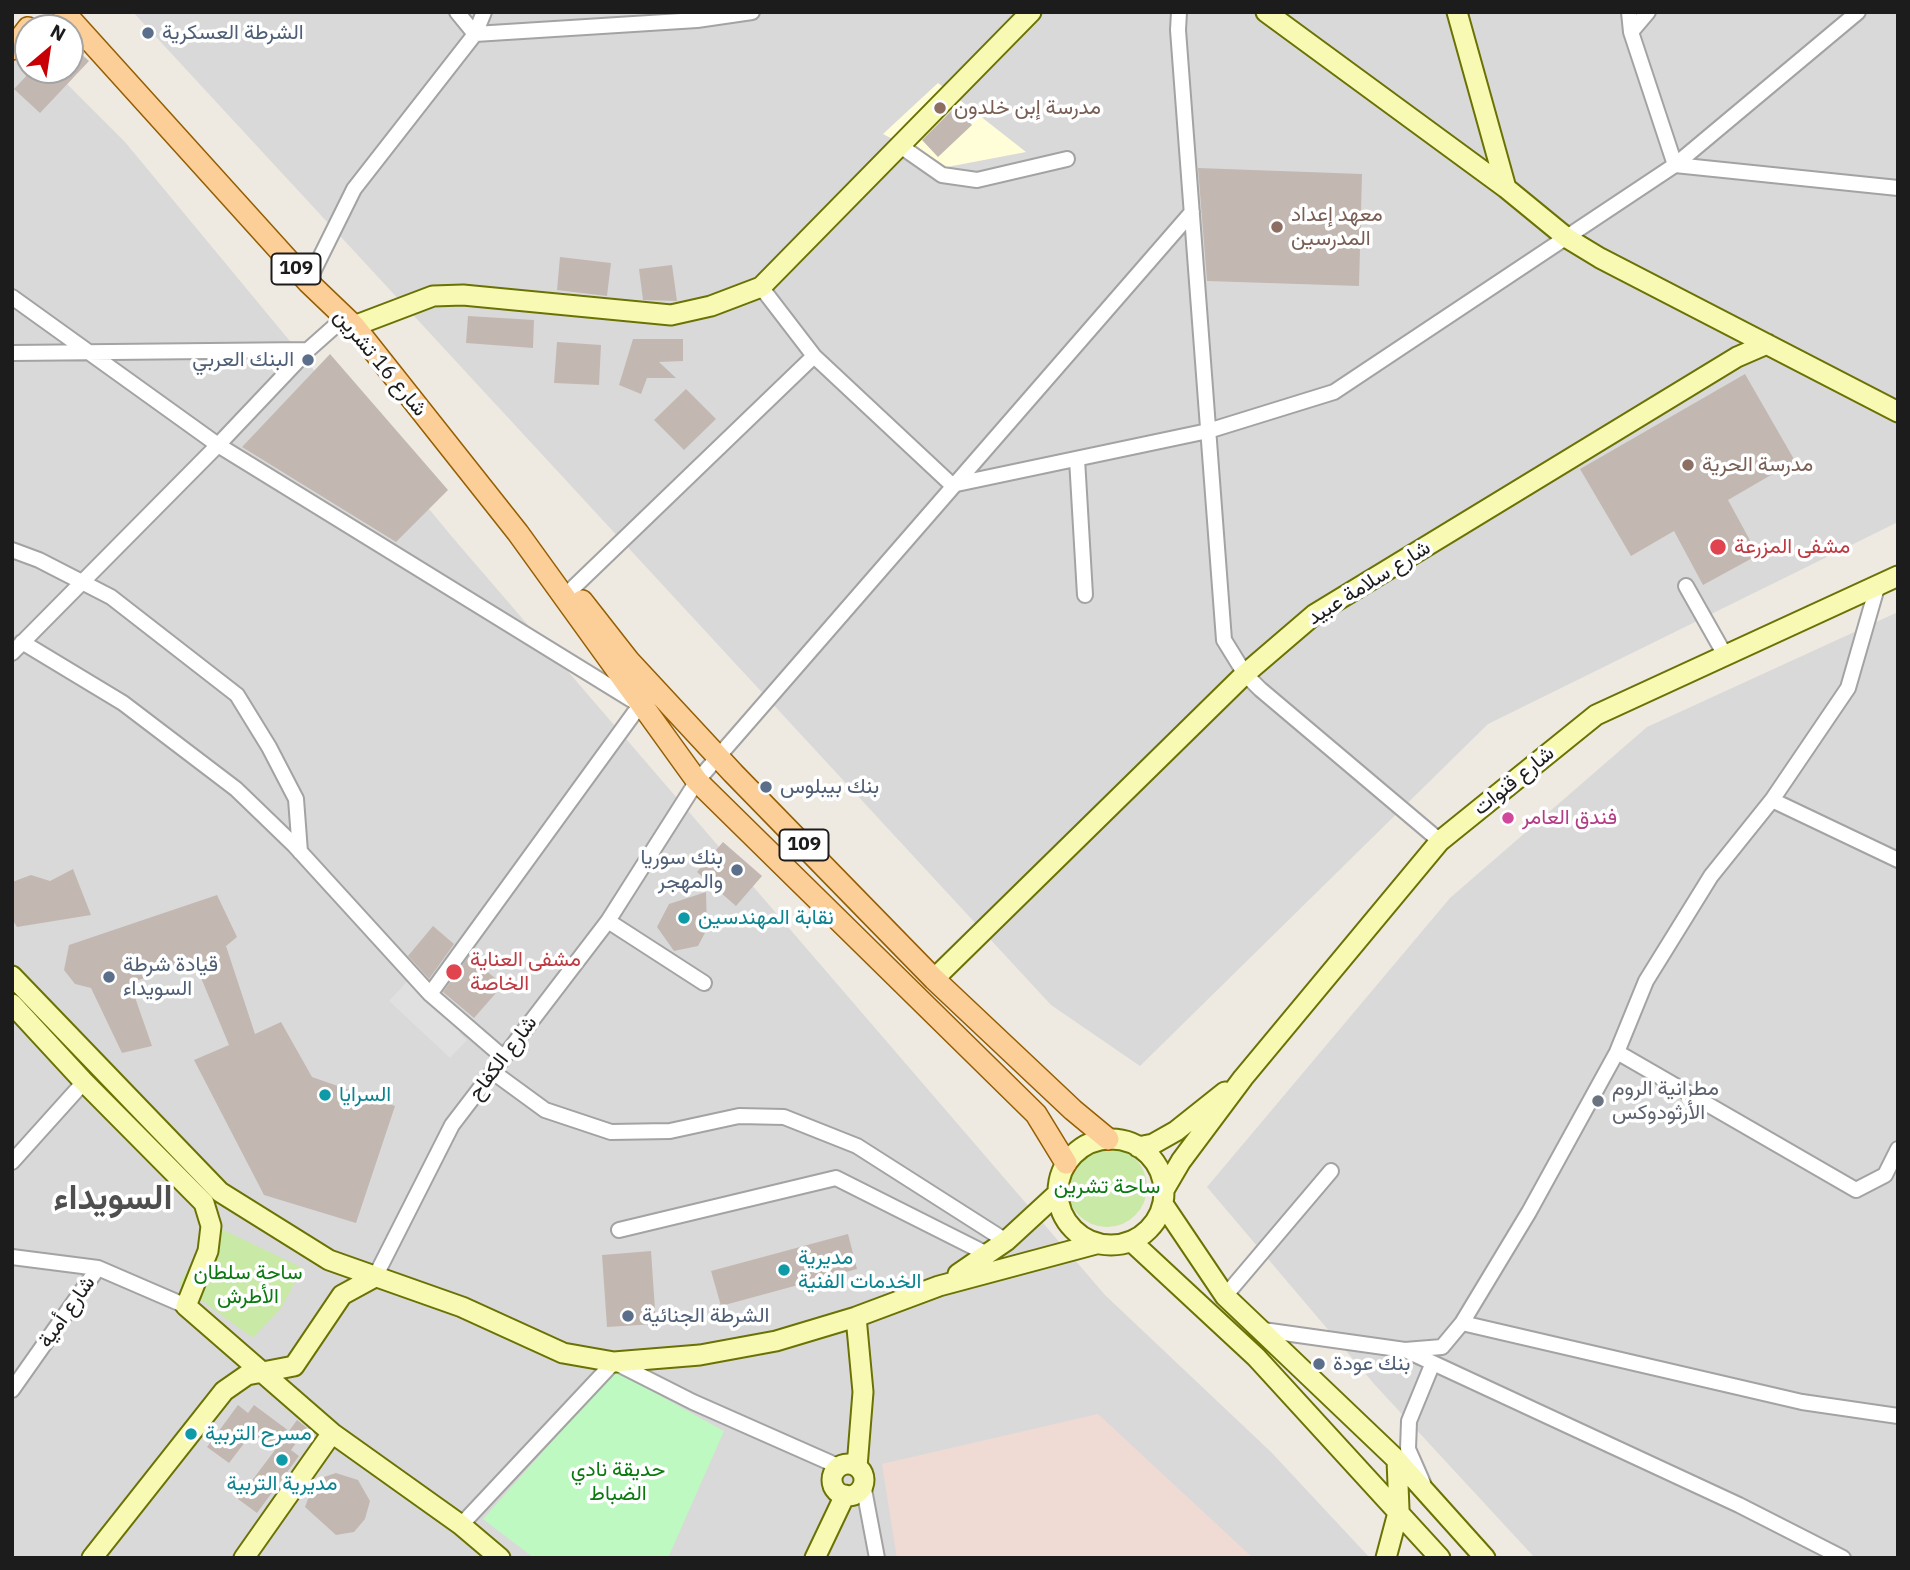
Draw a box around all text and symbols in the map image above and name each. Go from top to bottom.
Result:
north arrow [14,14,84,84]
text: N [46,19,70,46]
place label: الشرطة العسكرية [162,20,304,46]
marker: الشرطة العسكرية [140,25,156,41]
place label: مدرسة إبن خلدون [954,95,1101,121]
marker: مدرسة إبن خلدون [932,100,948,116]
place label: معهد إعداد المدرسين [1291,202,1383,252]
marker: معهد إعداد المدرسين [1269,219,1285,235]
road number: 109 [272,254,320,284]
street label: شارع 16 تشرين [328,304,432,422]
place label: البنك العربي [192,347,294,373]
marker: البنك العربي [300,352,316,368]
place label: مدرسة الحرية [1702,452,1813,478]
marker: مدرسة الحرية [1680,457,1696,473]
place label: مشفى المزرعة [1734,534,1850,560]
street label: شارع سلامة عبيد [1303,535,1435,631]
marker: مشفى المزرعة [1708,537,1728,557]
street label: شارع قنوات [1469,741,1559,821]
place label: بنك بيبلوس [780,774,879,800]
marker: بنك بيبلوس [758,779,774,795]
place label: فندق العامر [1522,805,1617,831]
marker: فندق العامر [1500,810,1516,826]
road number: 109 [780,830,828,860]
place label: بنك سوريا والمهجر [641,845,723,895]
marker: بنك سوريا والمهجر [729,862,745,878]
place label: نقابة المهندسين [698,905,834,931]
marker: نقابة المهندسين [676,910,692,926]
place label: مشفى العناية الخاصة [470,947,581,997]
place label: قيادة شرطة السويداء [123,952,218,1002]
marker: مشفى العناية الخاصة [444,962,464,982]
marker: قيادة شرطة السويداء [101,969,117,985]
street label: شارع الكفاح [463,1011,543,1105]
place label: مطرانية الروم الأرثودوكس [1612,1076,1719,1126]
place label: السرايا [339,1082,391,1108]
marker: السرايا [317,1087,333,1103]
marker: مطرانية الروم الأرثودوكس [1590,1093,1606,1109]
park label: ساحة تشرين [1054,1174,1160,1200]
district label: السويداء [53,1178,173,1220]
place label: مديرية الخدمات الفنية [798,1245,921,1295]
park label: ساحة سلطان الأطرش [193,1260,303,1310]
marker: مديرية الخدمات الفنية [776,1262,792,1278]
street label: شارع أمية [33,1271,101,1353]
place label: الشرطة الجنائية [642,1303,769,1329]
marker: الشرطة الجنائية [620,1308,636,1324]
place label: بنك عودة [1333,1351,1410,1377]
marker: بنك عودة [1311,1356,1327,1372]
place label: مسرح التربية [205,1421,312,1447]
marker: مسرح التربية [183,1426,199,1442]
marker: مديرية التربية [274,1452,290,1468]
park label: حديقة نادي الضباط [571,1457,665,1507]
place label: مديرية التربية [227,1471,337,1497]

